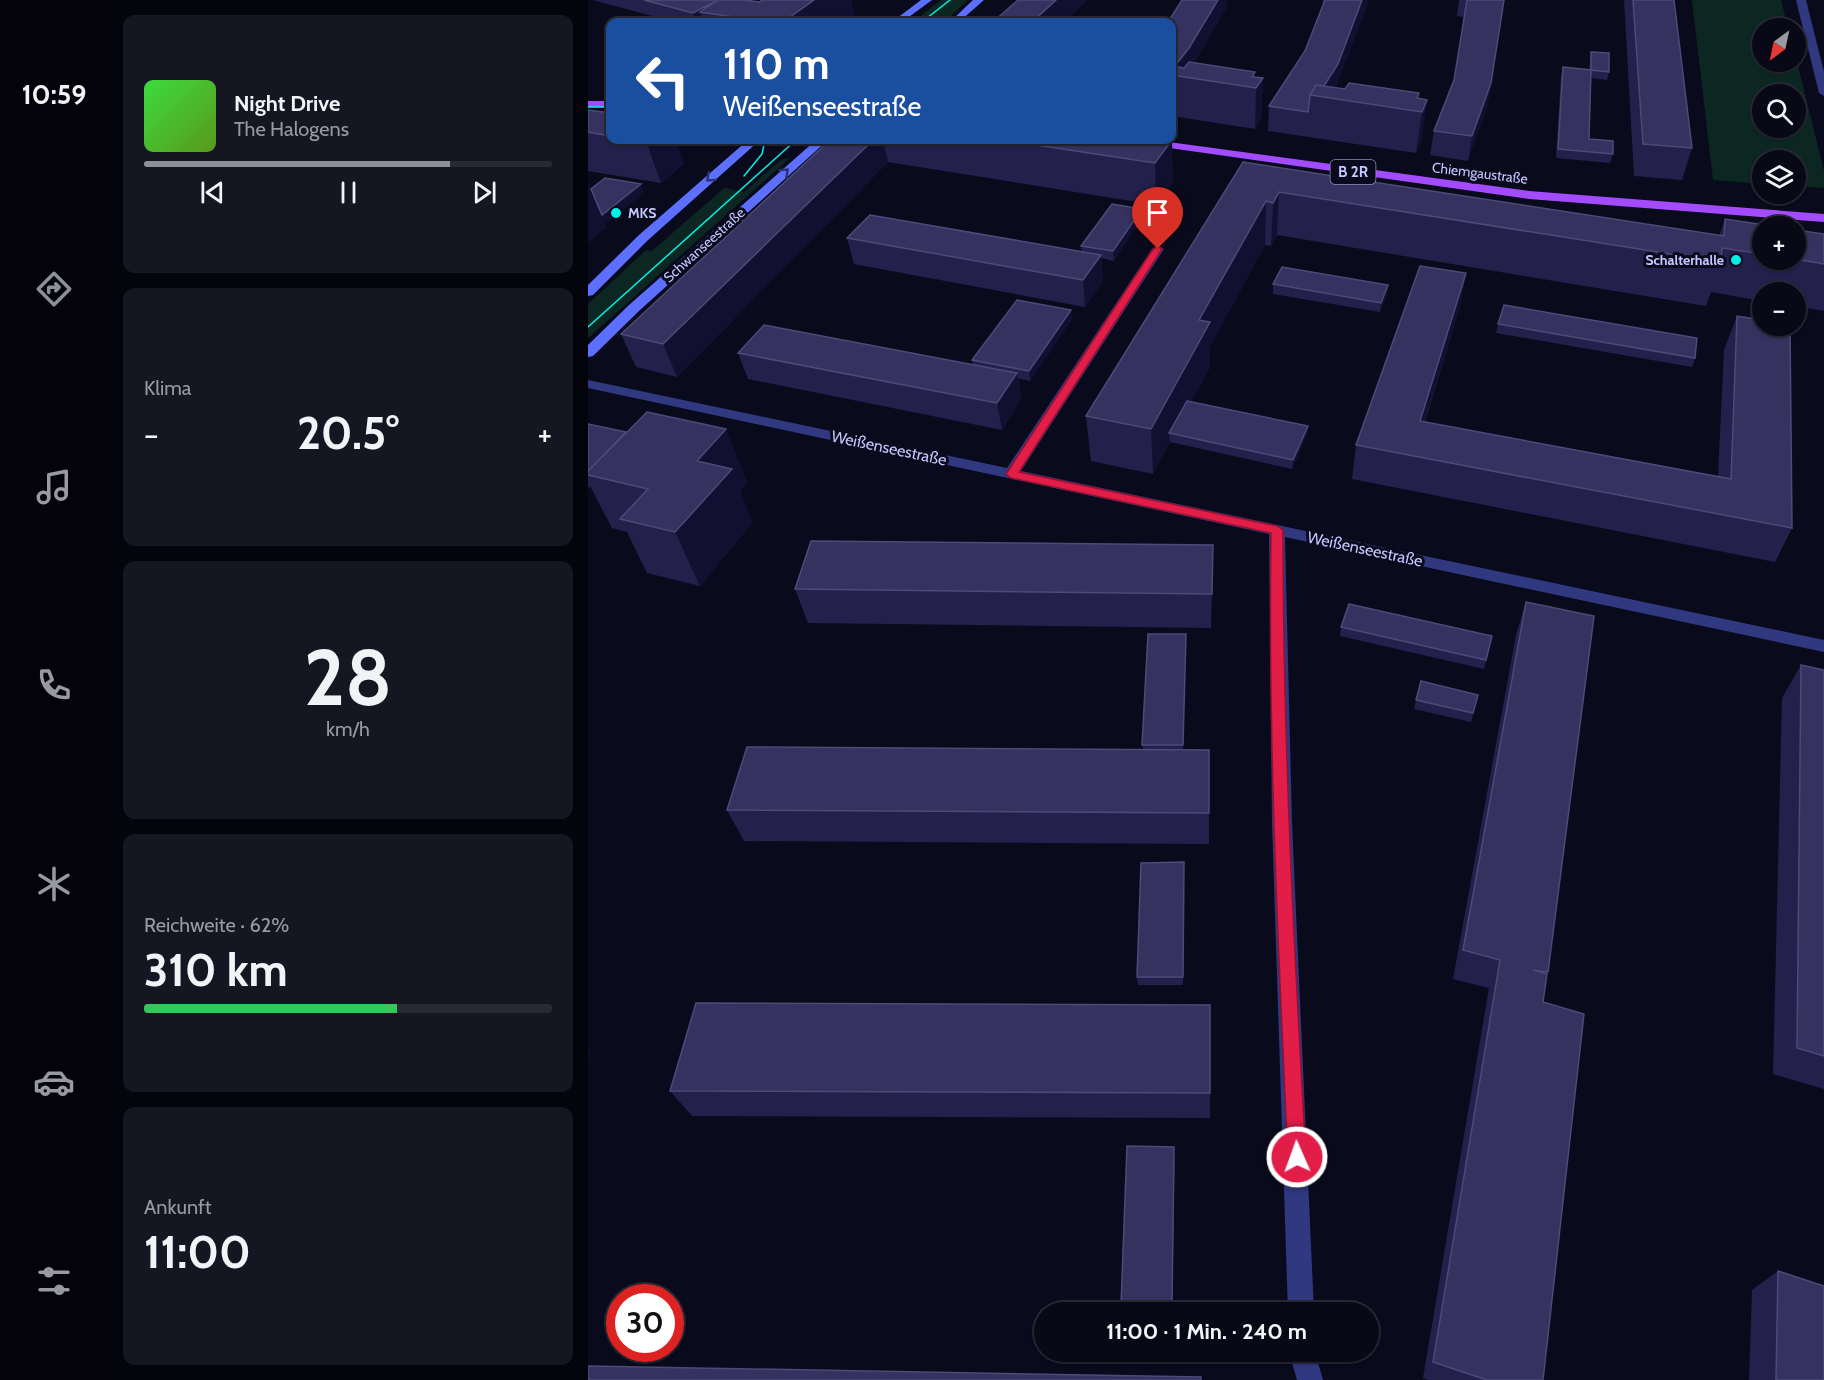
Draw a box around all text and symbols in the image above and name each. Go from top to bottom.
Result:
north arrow [1752,18,1806,72]
map controls [1752,18,1806,336]
text: 110 m [723,38,830,90]
icon: left [624,42,702,120]
text: 10:59 [22,78,86,111]
button: search [1752,84,1806,138]
text: Night Drive [234,90,340,117]
text: Weißenseestraße [723,90,921,123]
text: The Halogens [234,117,349,141]
button: layers [1752,150,1806,204]
street label: Chiemgaustraße [1431,158,1529,188]
road number: B 2R [1330,160,1376,184]
one-way arrow [778,168,789,179]
one-way arrow [706,171,717,182]
icon: previous [196,176,229,209]
icon: pause [332,176,365,209]
icon: next [468,176,501,209]
pin [1132,187,1183,249]
icon: arrive [1141,196,1174,229]
place label: MKS [628,204,656,222]
street label: Schwanseestraße [660,204,748,286]
marker: MKS [609,206,623,220]
button: + [1752,216,1806,270]
place label: Schalterhalle [1645,251,1724,269]
marker: Schalterhalle [1729,253,1743,267]
icon: directions [33,268,75,310]
button: − [1752,282,1806,336]
text: Klima [144,376,191,400]
text: 20.5° [297,406,399,460]
text: − [144,414,159,454]
text: + [537,414,552,454]
street label: Weißenseestraße [830,426,948,470]
icon: music [33,466,75,508]
street label: Weißenseestraße [1306,527,1424,571]
text: 28 [304,630,392,725]
icon: phone [33,664,75,706]
text: km/h [326,717,370,741]
icon: climate [33,863,75,905]
text: Reichweite · 62% [144,913,289,937]
text: 310 km [144,943,288,997]
icon: car [33,1061,75,1103]
position arrow [1265,1125,1329,1189]
text: Ankunft [144,1195,211,1219]
text: 11:00 [144,1225,251,1279]
icon: filters [33,1260,75,1302]
speed limit sign: 30 [606,1284,684,1362]
text: 11:00 · 1 Min. · 240 m [1106,1318,1307,1345]

